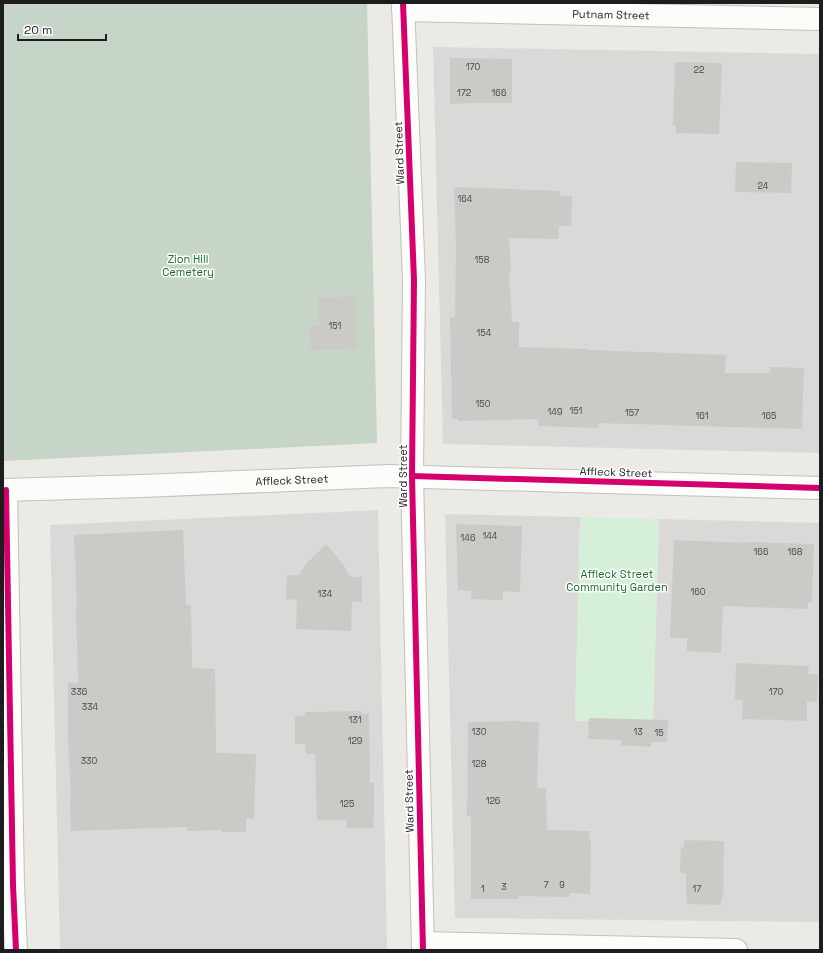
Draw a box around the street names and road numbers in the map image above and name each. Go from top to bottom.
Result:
street label: Putnam Street [572,7,650,22]
street label: Ward Street [391,121,407,185]
street label: Ward Street [396,444,410,508]
street label: Affleck Street [579,464,653,480]
street label: Affleck Street [255,471,329,488]
street label: Ward Street [401,769,417,833]

